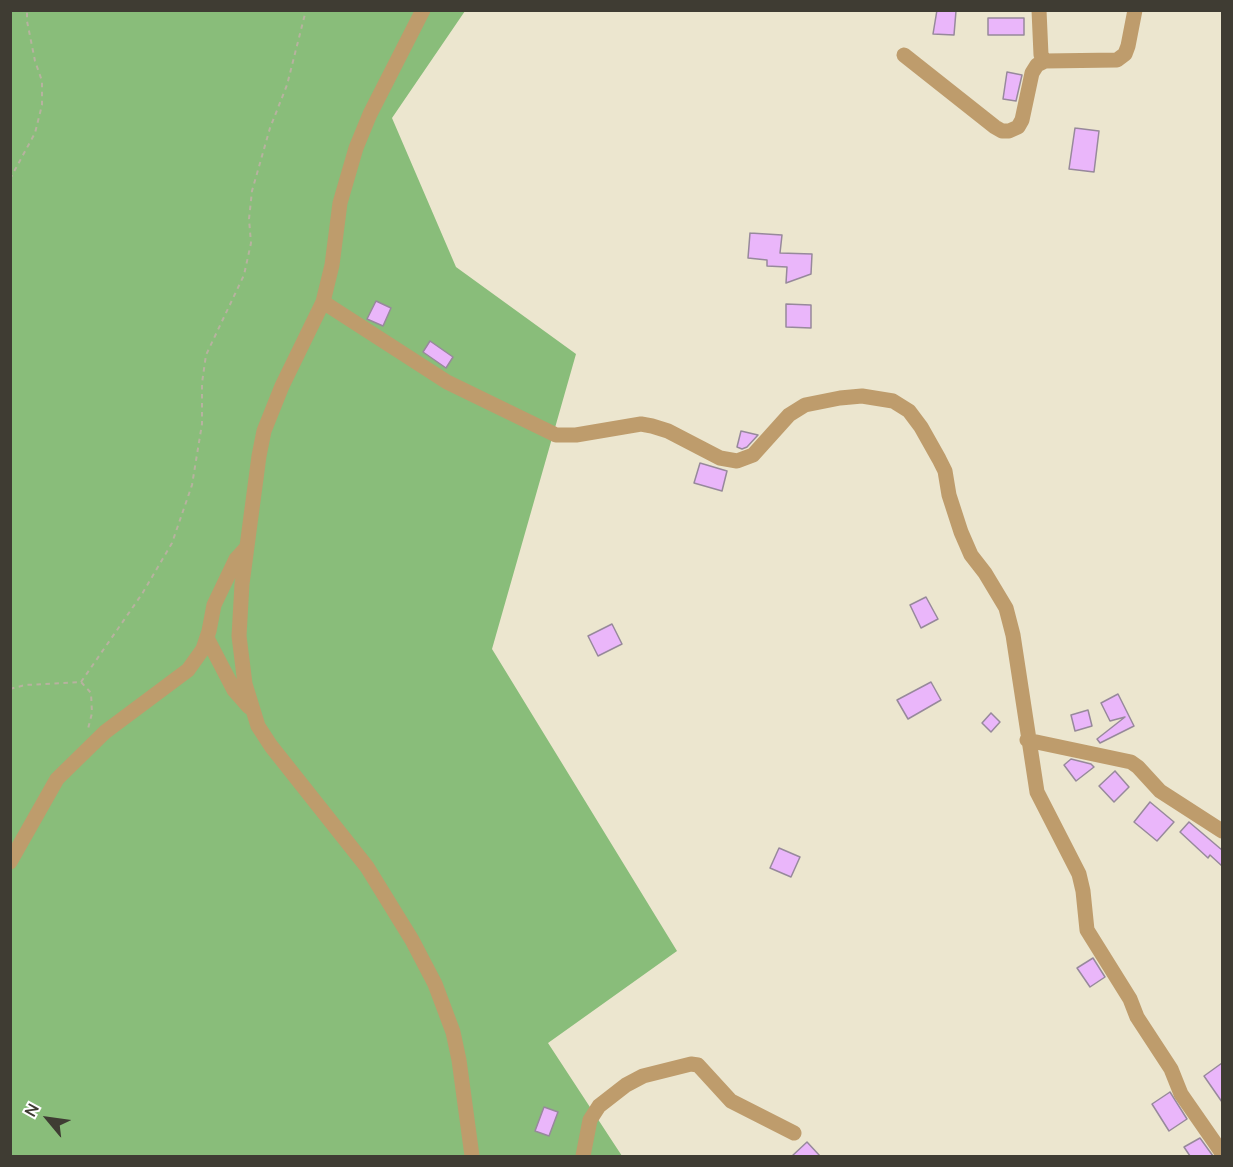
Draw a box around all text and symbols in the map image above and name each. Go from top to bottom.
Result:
north arrow [18,1089,78,1149]
text: N [20,1100,45,1121]

